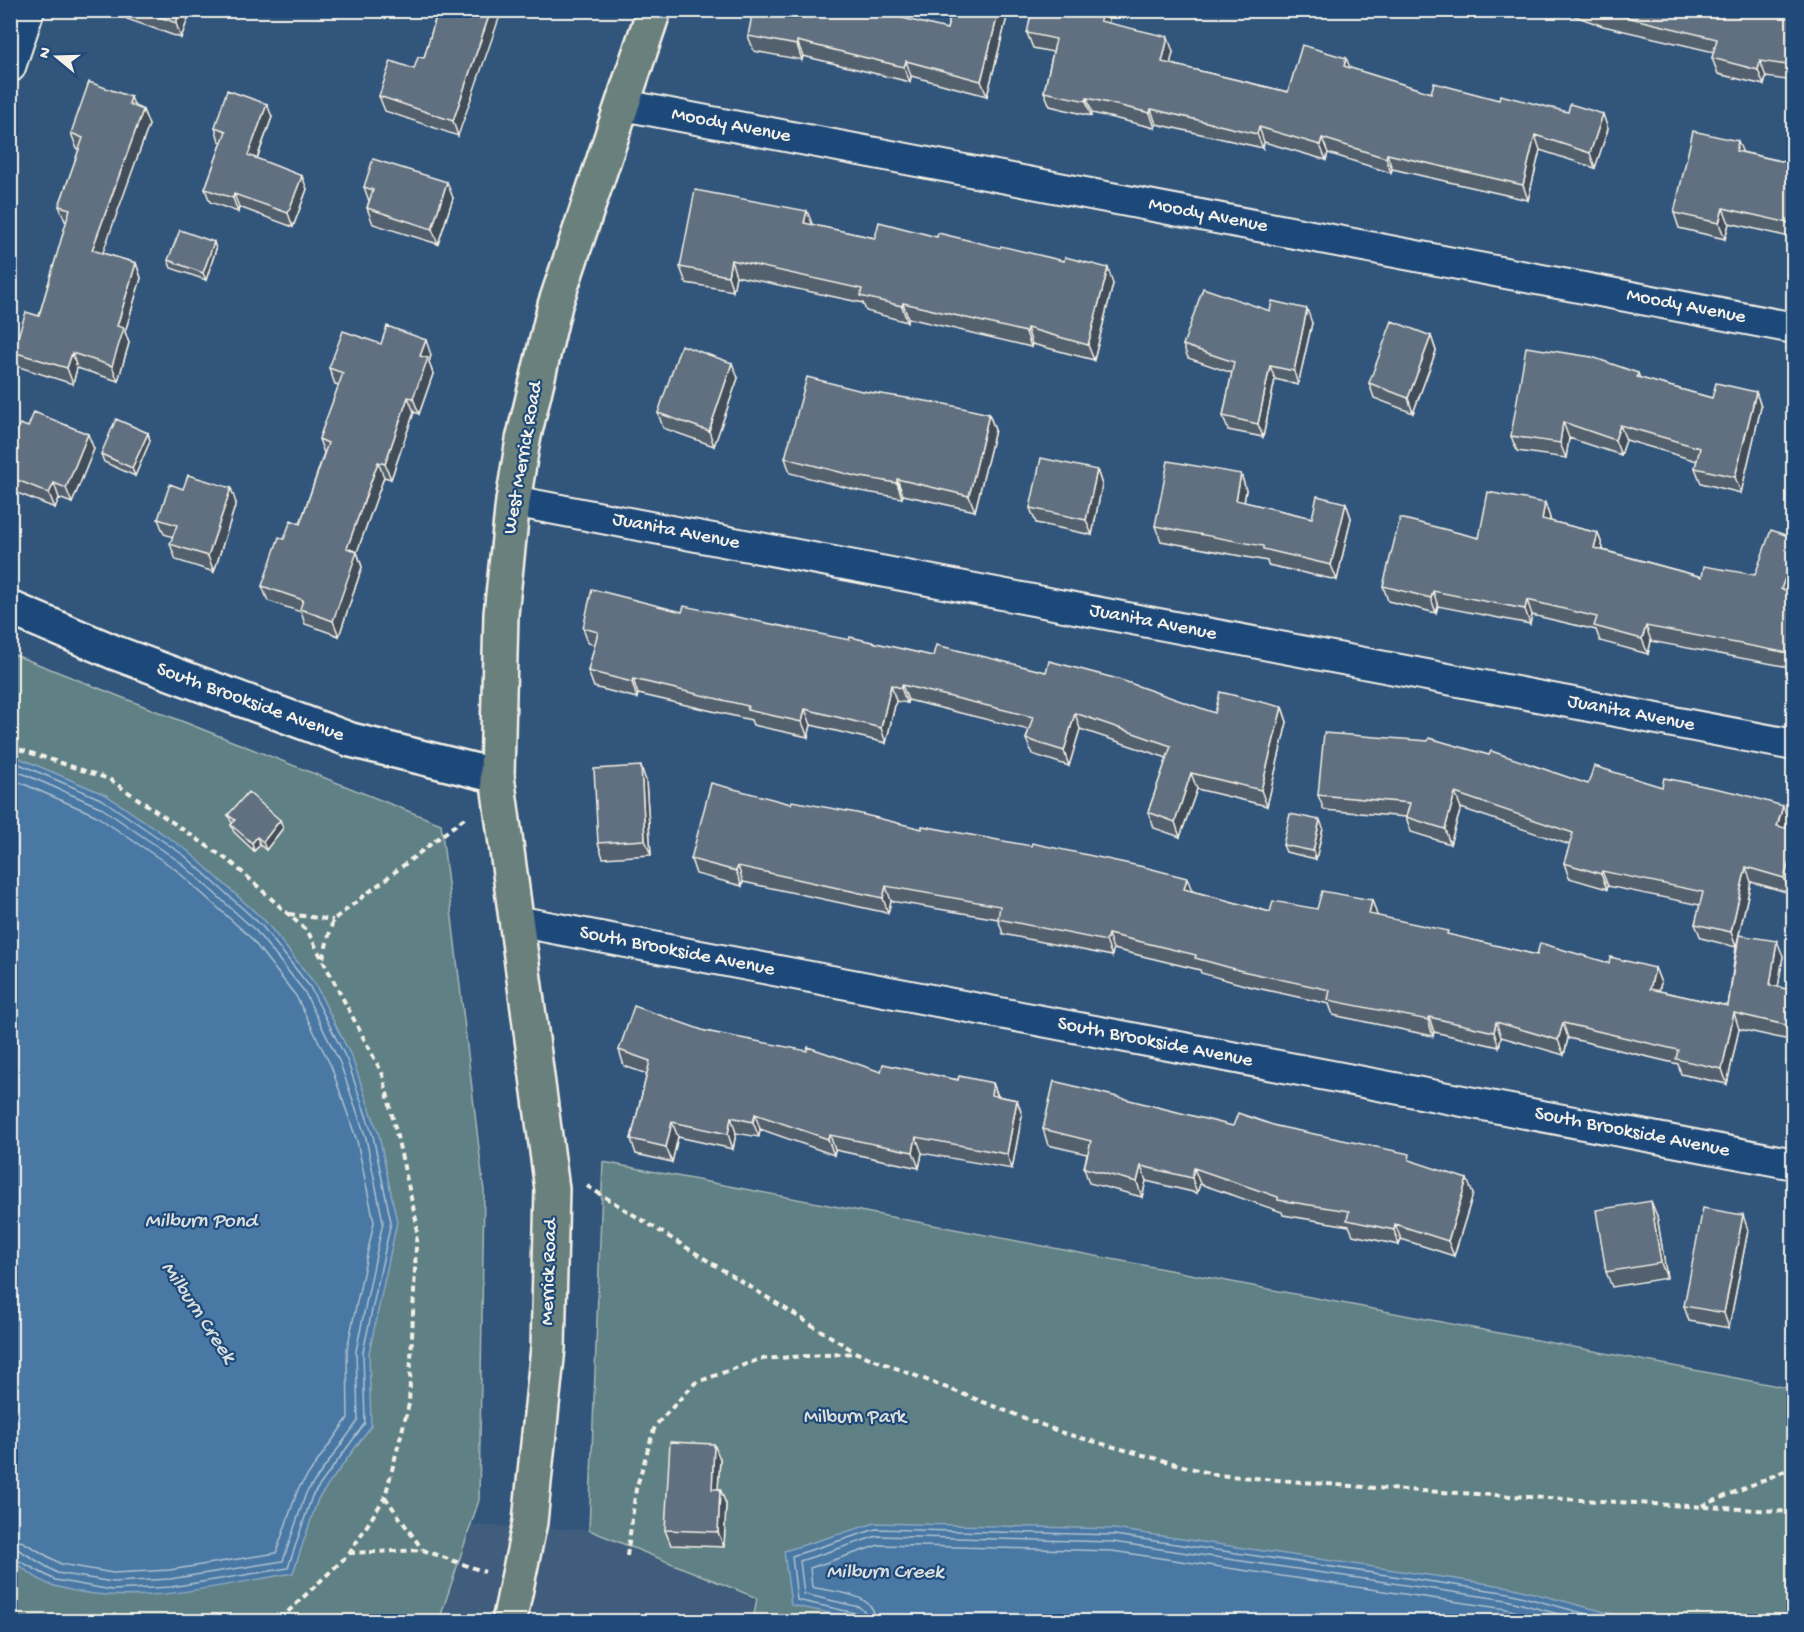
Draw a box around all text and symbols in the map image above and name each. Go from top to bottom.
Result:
north arrow [27,27,87,87]
text: N [35,45,57,61]
street label: Moody Avenue [669,103,793,149]
street label: Moody Avenue [1146,193,1270,239]
street label: Moody Avenue [1624,284,1748,330]
street label: West Merrick Road [499,378,549,536]
street label: Juanita Avenue [610,508,742,556]
street label: Juanita Avenue [1087,599,1219,647]
street label: South Brookside Avenue [153,658,348,748]
street label: Juanita Avenue [1565,690,1697,738]
street label: South Brookside Avenue [577,922,777,982]
street label: South Brookside Avenue [1055,1013,1255,1073]
street label: South Brookside Avenue [1532,1103,1732,1163]
water label: Milburn Pond [145,1210,260,1235]
street label: Merrick Road [537,1216,563,1326]
water label: Milburn Creek [154,1258,242,1371]
park label: Milburn Park [804,1407,908,1430]
water label: Milburn Creek [827,1561,946,1586]

